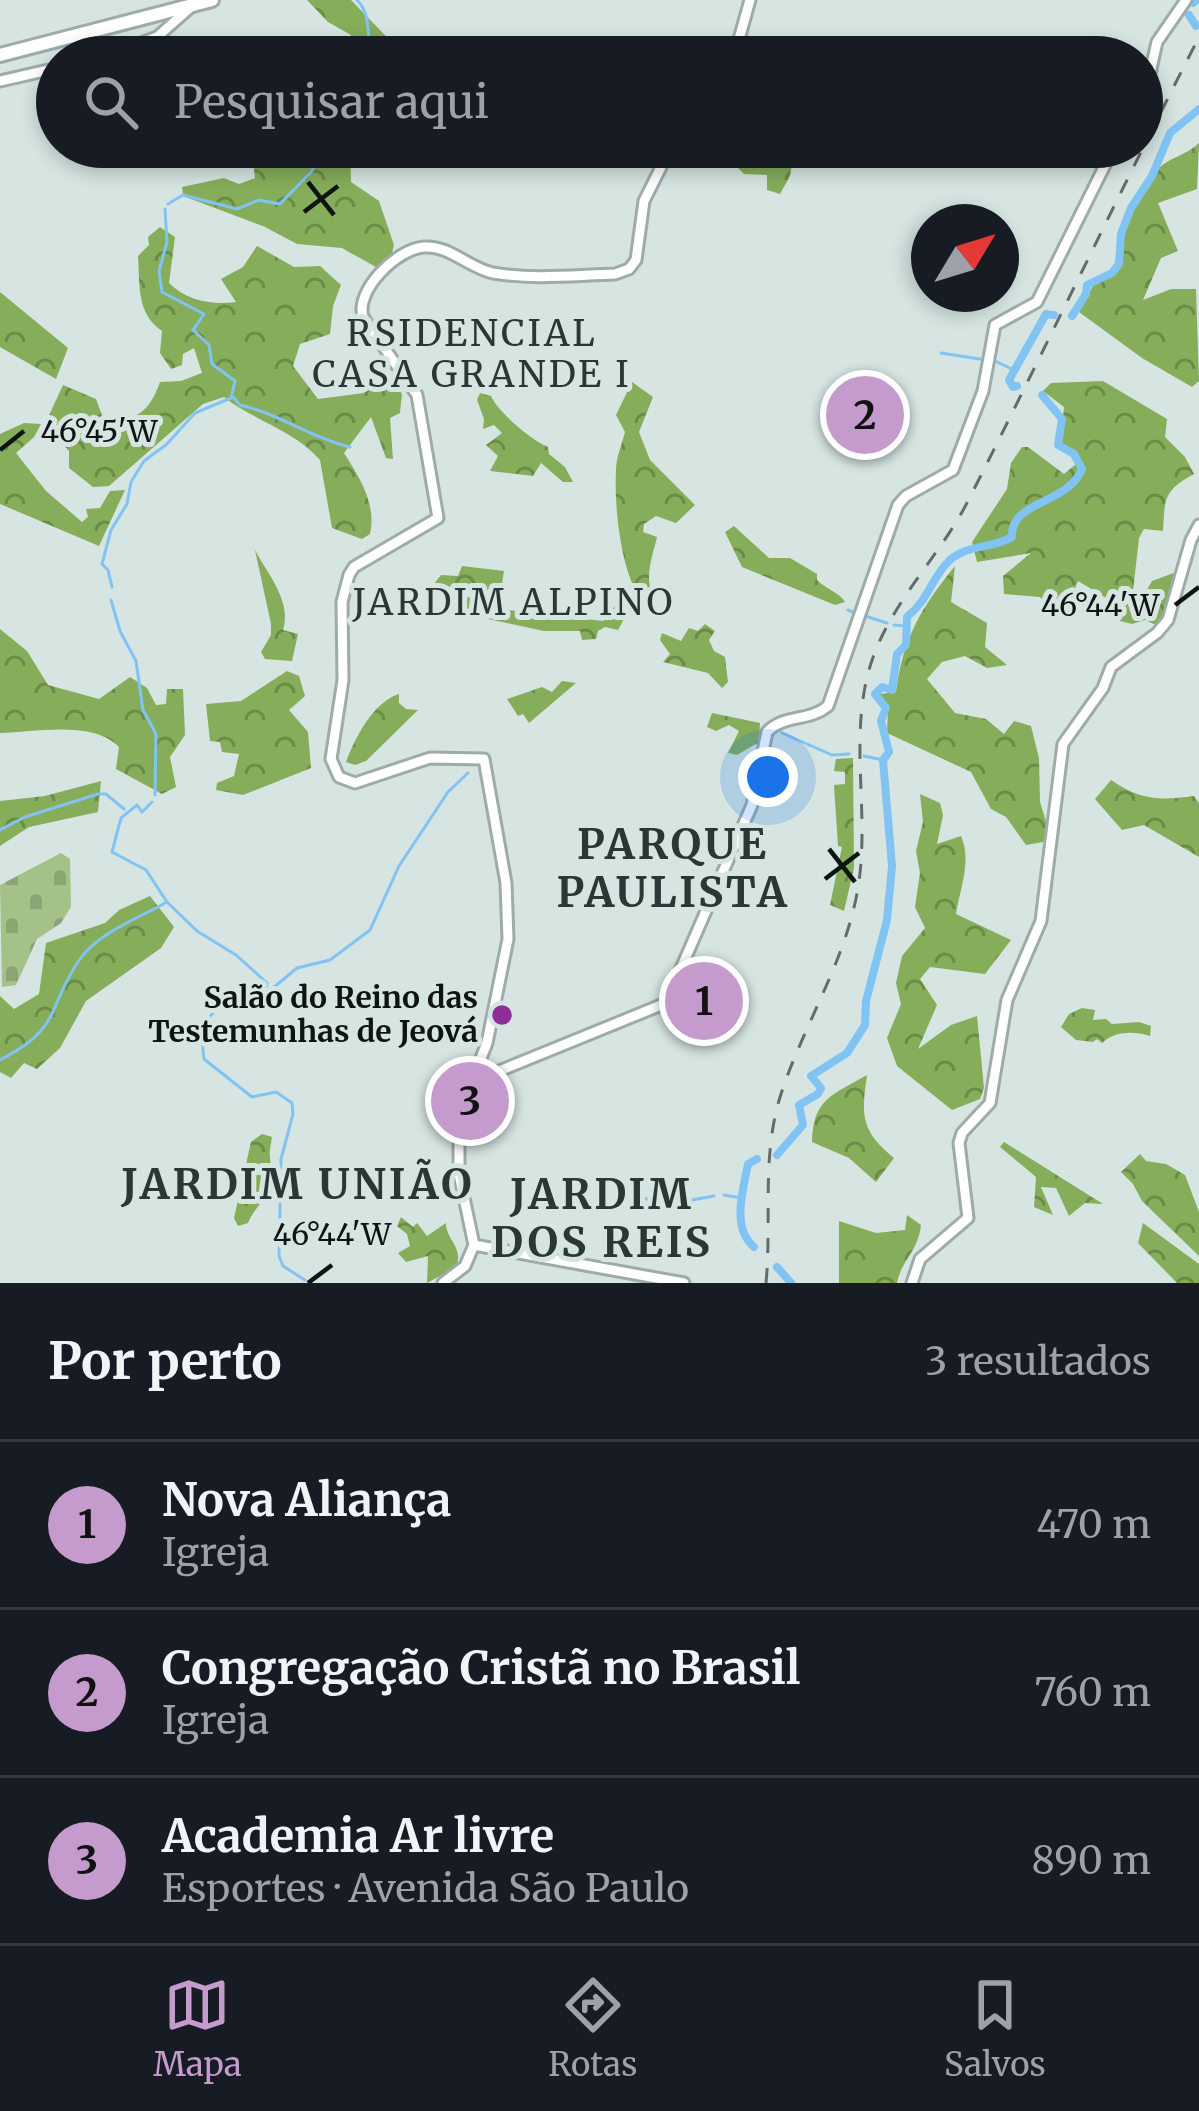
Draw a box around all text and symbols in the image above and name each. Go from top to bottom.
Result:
search box [36,36,1163,168]
icon: search [78,69,144,135]
text: Pesquisar aqui [174,74,489,130]
north arrow [911,204,1019,312]
district label: RSIDENCIAL CASA GRANDE I [312,311,632,397]
pin: 2 [826,370,904,460]
text: 46°45'W [41,412,159,450]
district label: JARDIM ALPINO [352,580,675,625]
text: 46°44'W [1041,586,1160,624]
your location [738,747,798,807]
district label: PARQUE PAULISTA [556,818,790,918]
pin: 1 [665,956,743,1046]
place label: Salão do Reino das Testemunhas de Jeová [148,978,478,1050]
marker: Salão do Reino das Testemunhas de Jeová [489,1002,515,1028]
pin: 3 [431,1056,509,1146]
district label: JARDIM UNIÃO [120,1158,475,1210]
district label: JARDIM DOS REIS [491,1168,713,1268]
text: 46°44'W [273,1215,392,1253]
text: Por perto [48,1329,282,1393]
text: 3 resultados [925,1337,1151,1386]
text: Nova Aliança [162,1472,452,1528]
text: 1 [78,1500,96,1549]
text: 470 m [1037,1500,1151,1549]
text: Igreja [162,1528,269,1577]
text: Congregação Cristã no Brasil [162,1640,800,1696]
text: 2 [76,1668,98,1717]
text: 760 m [1034,1668,1151,1717]
text: Igreja [162,1696,269,1745]
text: Academia Ar livre [162,1808,554,1864]
text: 3 [76,1836,98,1885]
text: 890 m [1032,1836,1151,1885]
text: Esportes · Avenida São Paulo [162,1864,689,1913]
tab: Mapa [153,1972,242,2085]
tab: Rotas [548,1972,637,2085]
tab: Salvos [944,1972,1046,2085]

